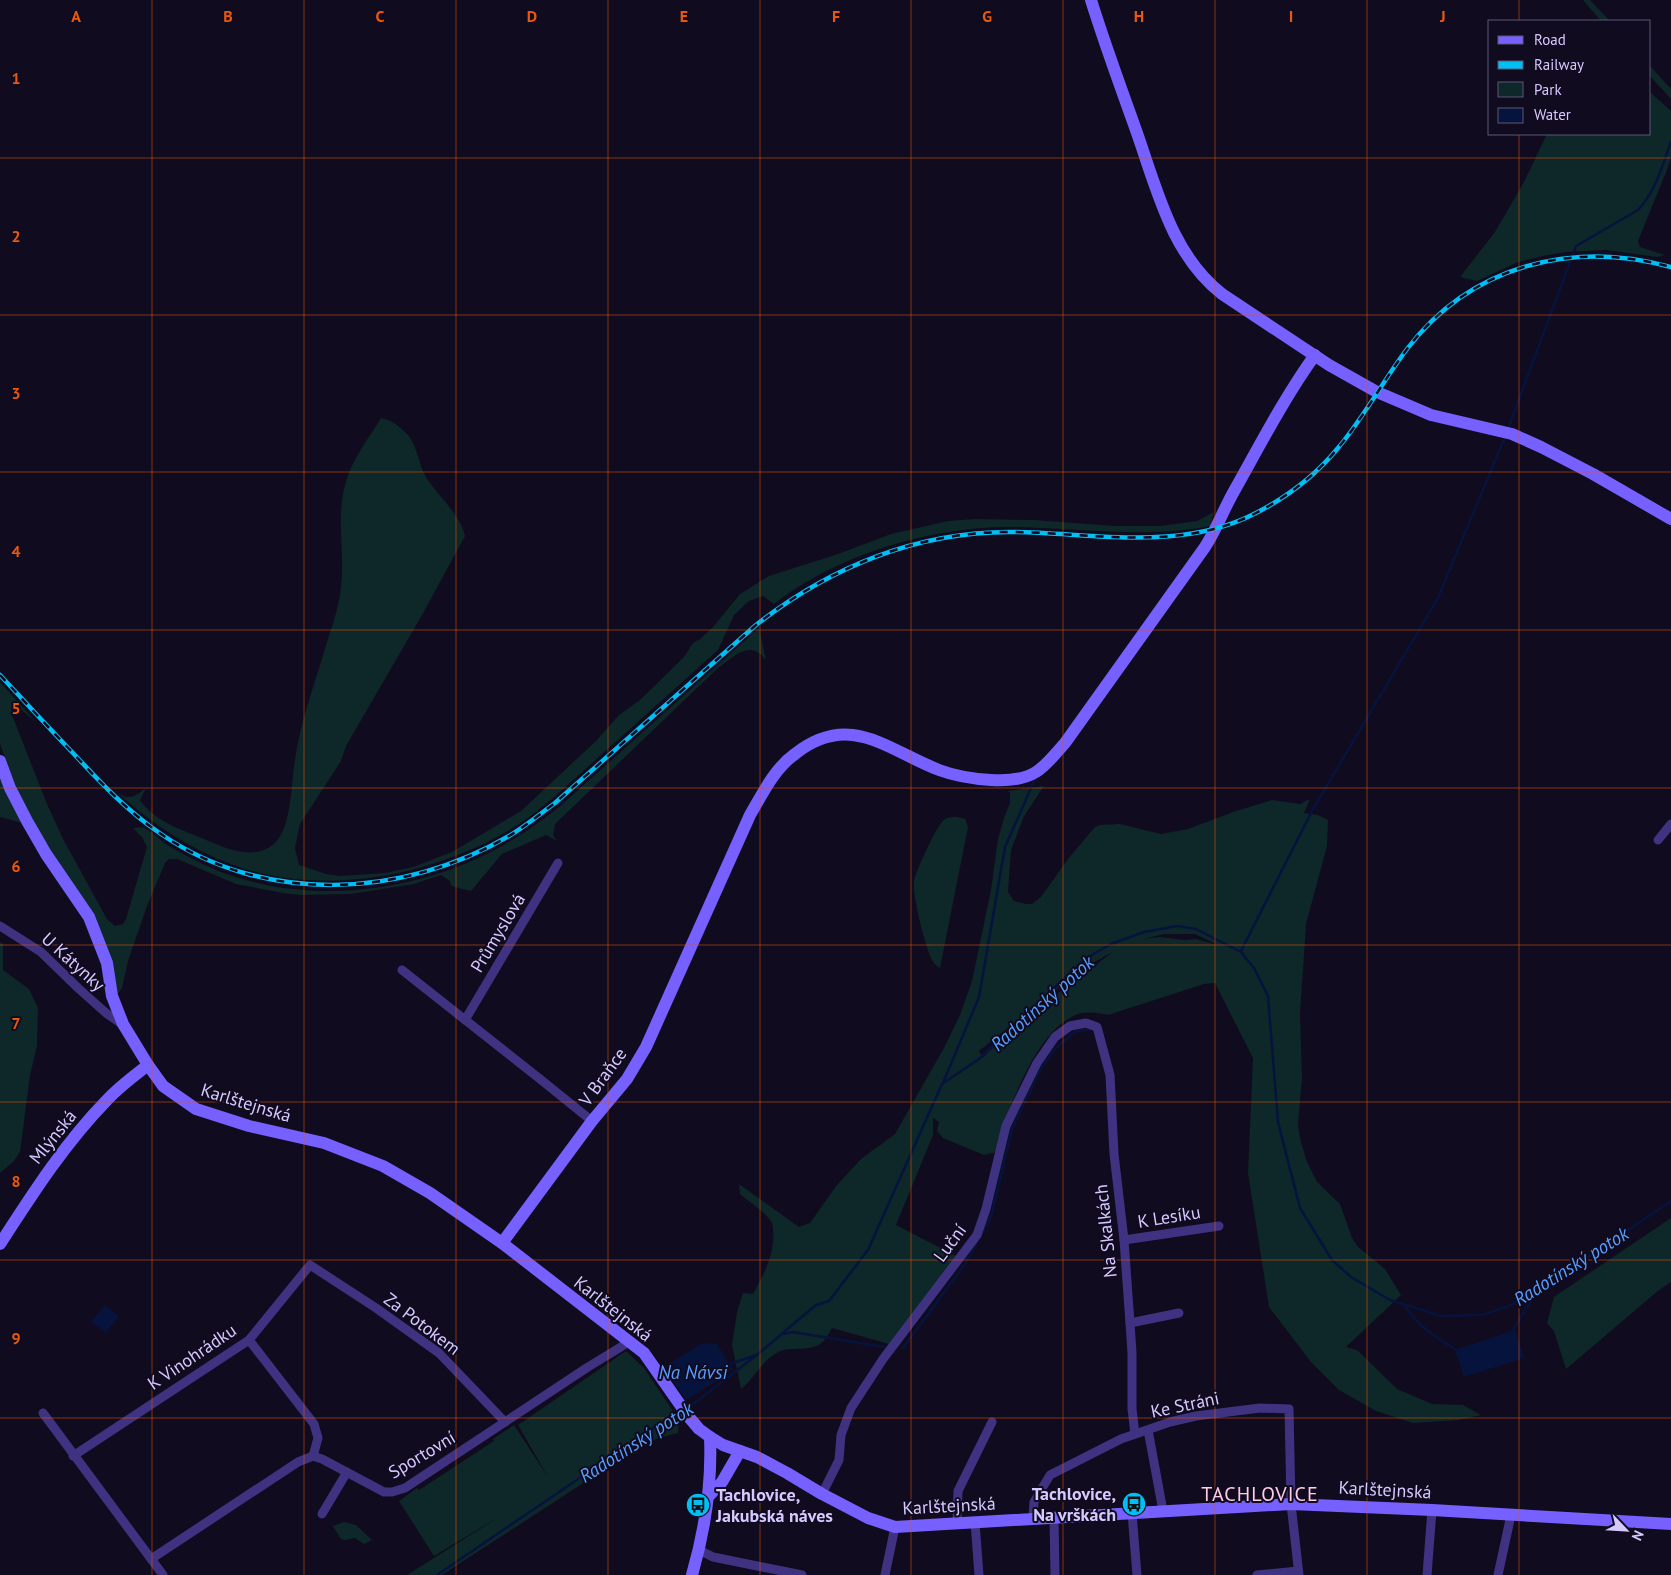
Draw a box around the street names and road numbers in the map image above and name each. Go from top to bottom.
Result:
street label: Průmyslová [465,889,530,976]
street label: U Kátynky [37,927,110,997]
street label: V Braňce [573,1043,632,1111]
street label: Karlštejnská [198,1078,294,1127]
street label: Mlýnská [24,1105,81,1168]
street label: Na Skalkách [1089,1183,1122,1279]
street label: K Lesíku [1136,1200,1202,1233]
street label: Luční [928,1219,971,1266]
street label: Karlštejnská [570,1271,657,1346]
street label: Za Potokem [379,1287,465,1360]
street label: K Vinohrádku [143,1318,240,1395]
street label: Ke Stráni [1149,1386,1221,1423]
street label: Sportovní [384,1425,460,1484]
street label: Karlštejnská [1338,1476,1432,1503]
street label: Karlštejnská [902,1492,996,1519]

